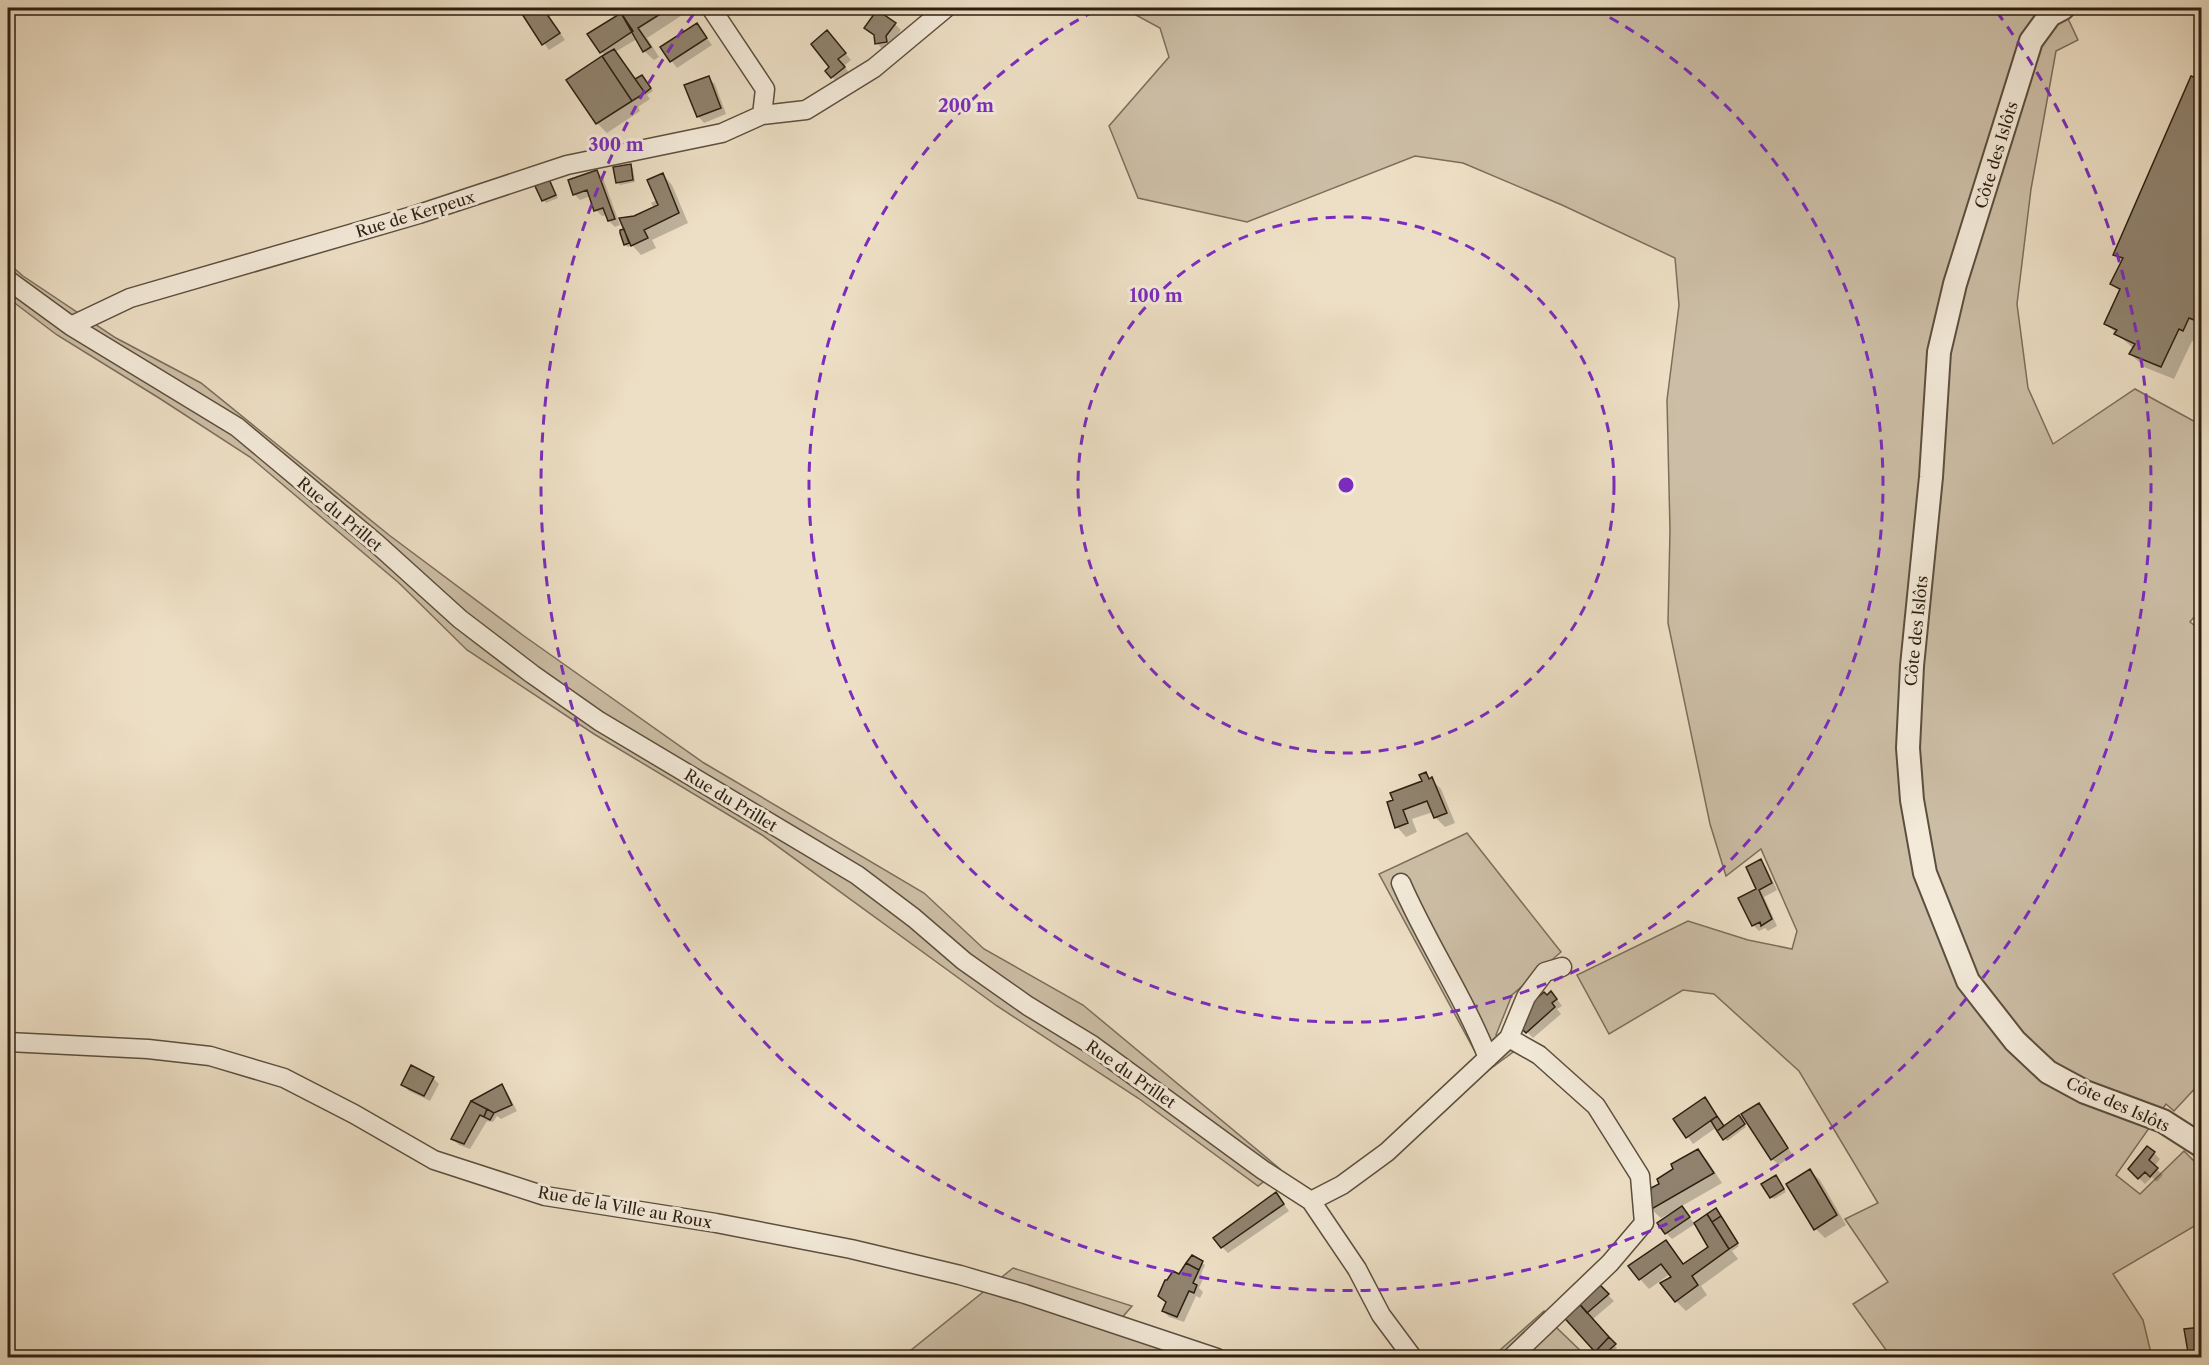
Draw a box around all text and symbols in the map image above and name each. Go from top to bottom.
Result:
text: 200 m [938,95,994,117]
street label: Côte des Islôts [1970,99,2022,211]
text: 300 m [588,134,644,156]
street label: Rue de Kerpeux [353,186,478,242]
text: 100 m [1129,285,1183,307]
street label: Rue du Prillet [293,473,387,556]
centre of rings [1336,475,1356,495]
street label: Côte des Islôts [1900,575,1932,687]
street label: Rue du Prillet [681,764,781,836]
street label: Rue du Prillet [1082,1036,1180,1112]
street label: Côte des Islôts [2063,1072,2173,1136]
street label: Rue de la Ville au Roux [536,1182,714,1232]

